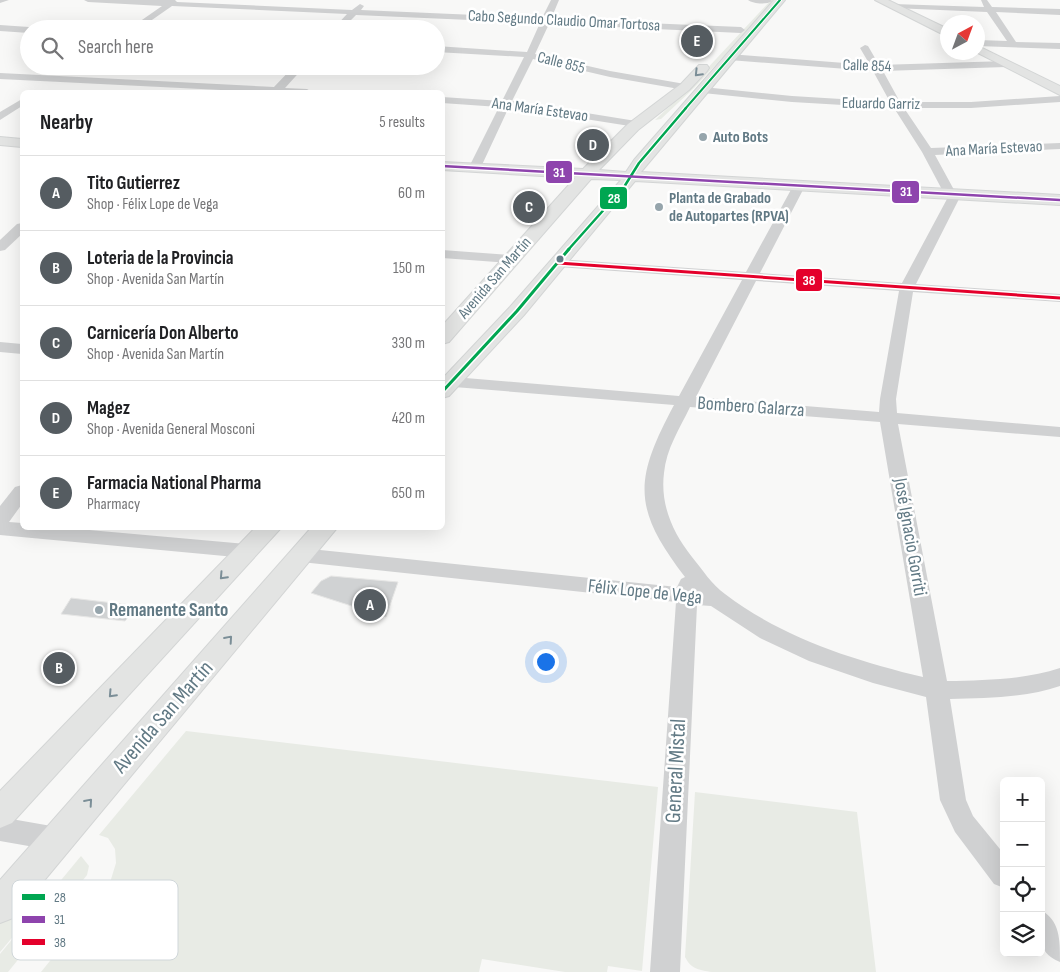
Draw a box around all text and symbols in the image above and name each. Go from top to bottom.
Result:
street label: Cabo Segundo Claudio Omar Tortosa [467,6,661,36]
north arrow [940,15,985,60]
search box [20,20,445,75]
pin: E [681,22,713,60]
icon: search [38,34,66,62]
text: Search here [78,36,154,59]
street label: Calle 855 [535,48,587,78]
street label: Calle 854 [842,56,892,76]
one-way arrow [695,67,704,76]
street label: Ana María Estevao [490,94,589,126]
street label: Eduardo Garriz [842,94,920,114]
text: Nearby [40,110,93,135]
text: 5 results [379,113,425,132]
pin: D [577,126,609,164]
place label: Auto Bots [712,128,768,147]
marker: Auto Bots [697,131,709,143]
street label: Ana María Estevao [944,137,1043,161]
line badge: 31 [545,160,573,184]
text: 31 [553,164,565,181]
text: Tito Gutierrez [87,172,180,195]
line badge: 31 [891,180,920,204]
text: 31 [900,183,912,200]
text: A [52,184,60,203]
text: 60 m [398,184,425,203]
line badge: 28 [599,186,628,210]
pin: C [513,188,545,226]
place label: Planta de Grabado de Autopartes (RPVA) [669,189,789,226]
text: 28 [608,190,621,207]
text: Shop · Félix Lope de Vega [87,195,218,214]
marker: Planta de Grabado de Autopartes (RPVA) [653,201,665,213]
street label: Avenida San Martín [454,233,536,323]
text: Loteria de la Provincia [87,247,234,270]
unlabelled marker [555,254,565,264]
text: B [52,259,60,278]
text: 150 m [393,259,425,278]
line badge: 38 [795,268,823,292]
text: Shop · Avenida San Martín [87,270,224,289]
text: 38 [803,272,816,289]
text: Carnicería Don Alberto [87,322,239,345]
text: C [52,334,60,353]
text: 330 m [392,334,425,353]
text: Shop · Avenida San Martín [87,345,224,364]
street label: Bombero Galarza [697,392,805,422]
text: Magez [87,397,130,420]
text: D [52,409,60,428]
text: 420 m [392,409,425,428]
text: Shop · Avenida General Mosconi [87,420,255,439]
text: Farmacia National Pharma [87,472,261,495]
street label: José Ignacio Gorriti [888,475,932,598]
text: E [53,484,59,503]
text: 650 m [392,484,425,503]
text: Pharmacy [87,495,140,514]
one-way arrow [220,570,229,579]
street label: Félix Lope de Vega [587,575,703,609]
pin: A [354,586,386,624]
place label: Remanente Santo [109,599,228,622]
marker: Remanente Santo [93,604,105,616]
one-way arrow [223,636,232,645]
pin: B [43,649,75,687]
your location [533,649,559,675]
street label: Avenida San Martín [106,655,219,779]
one-way arrow [109,689,118,698]
street label: General Mistal [660,718,692,824]
map controls [1000,777,1045,957]
button: + [1000,777,1045,822]
one-way arrow [83,799,92,808]
button: − [1000,822,1045,867]
button: locate [1000,867,1045,912]
legend [12,880,178,960]
text: 28 [54,889,66,906]
text: 31 [54,911,65,928]
button: layers [1000,912,1045,957]
text: 38 [54,934,66,951]

